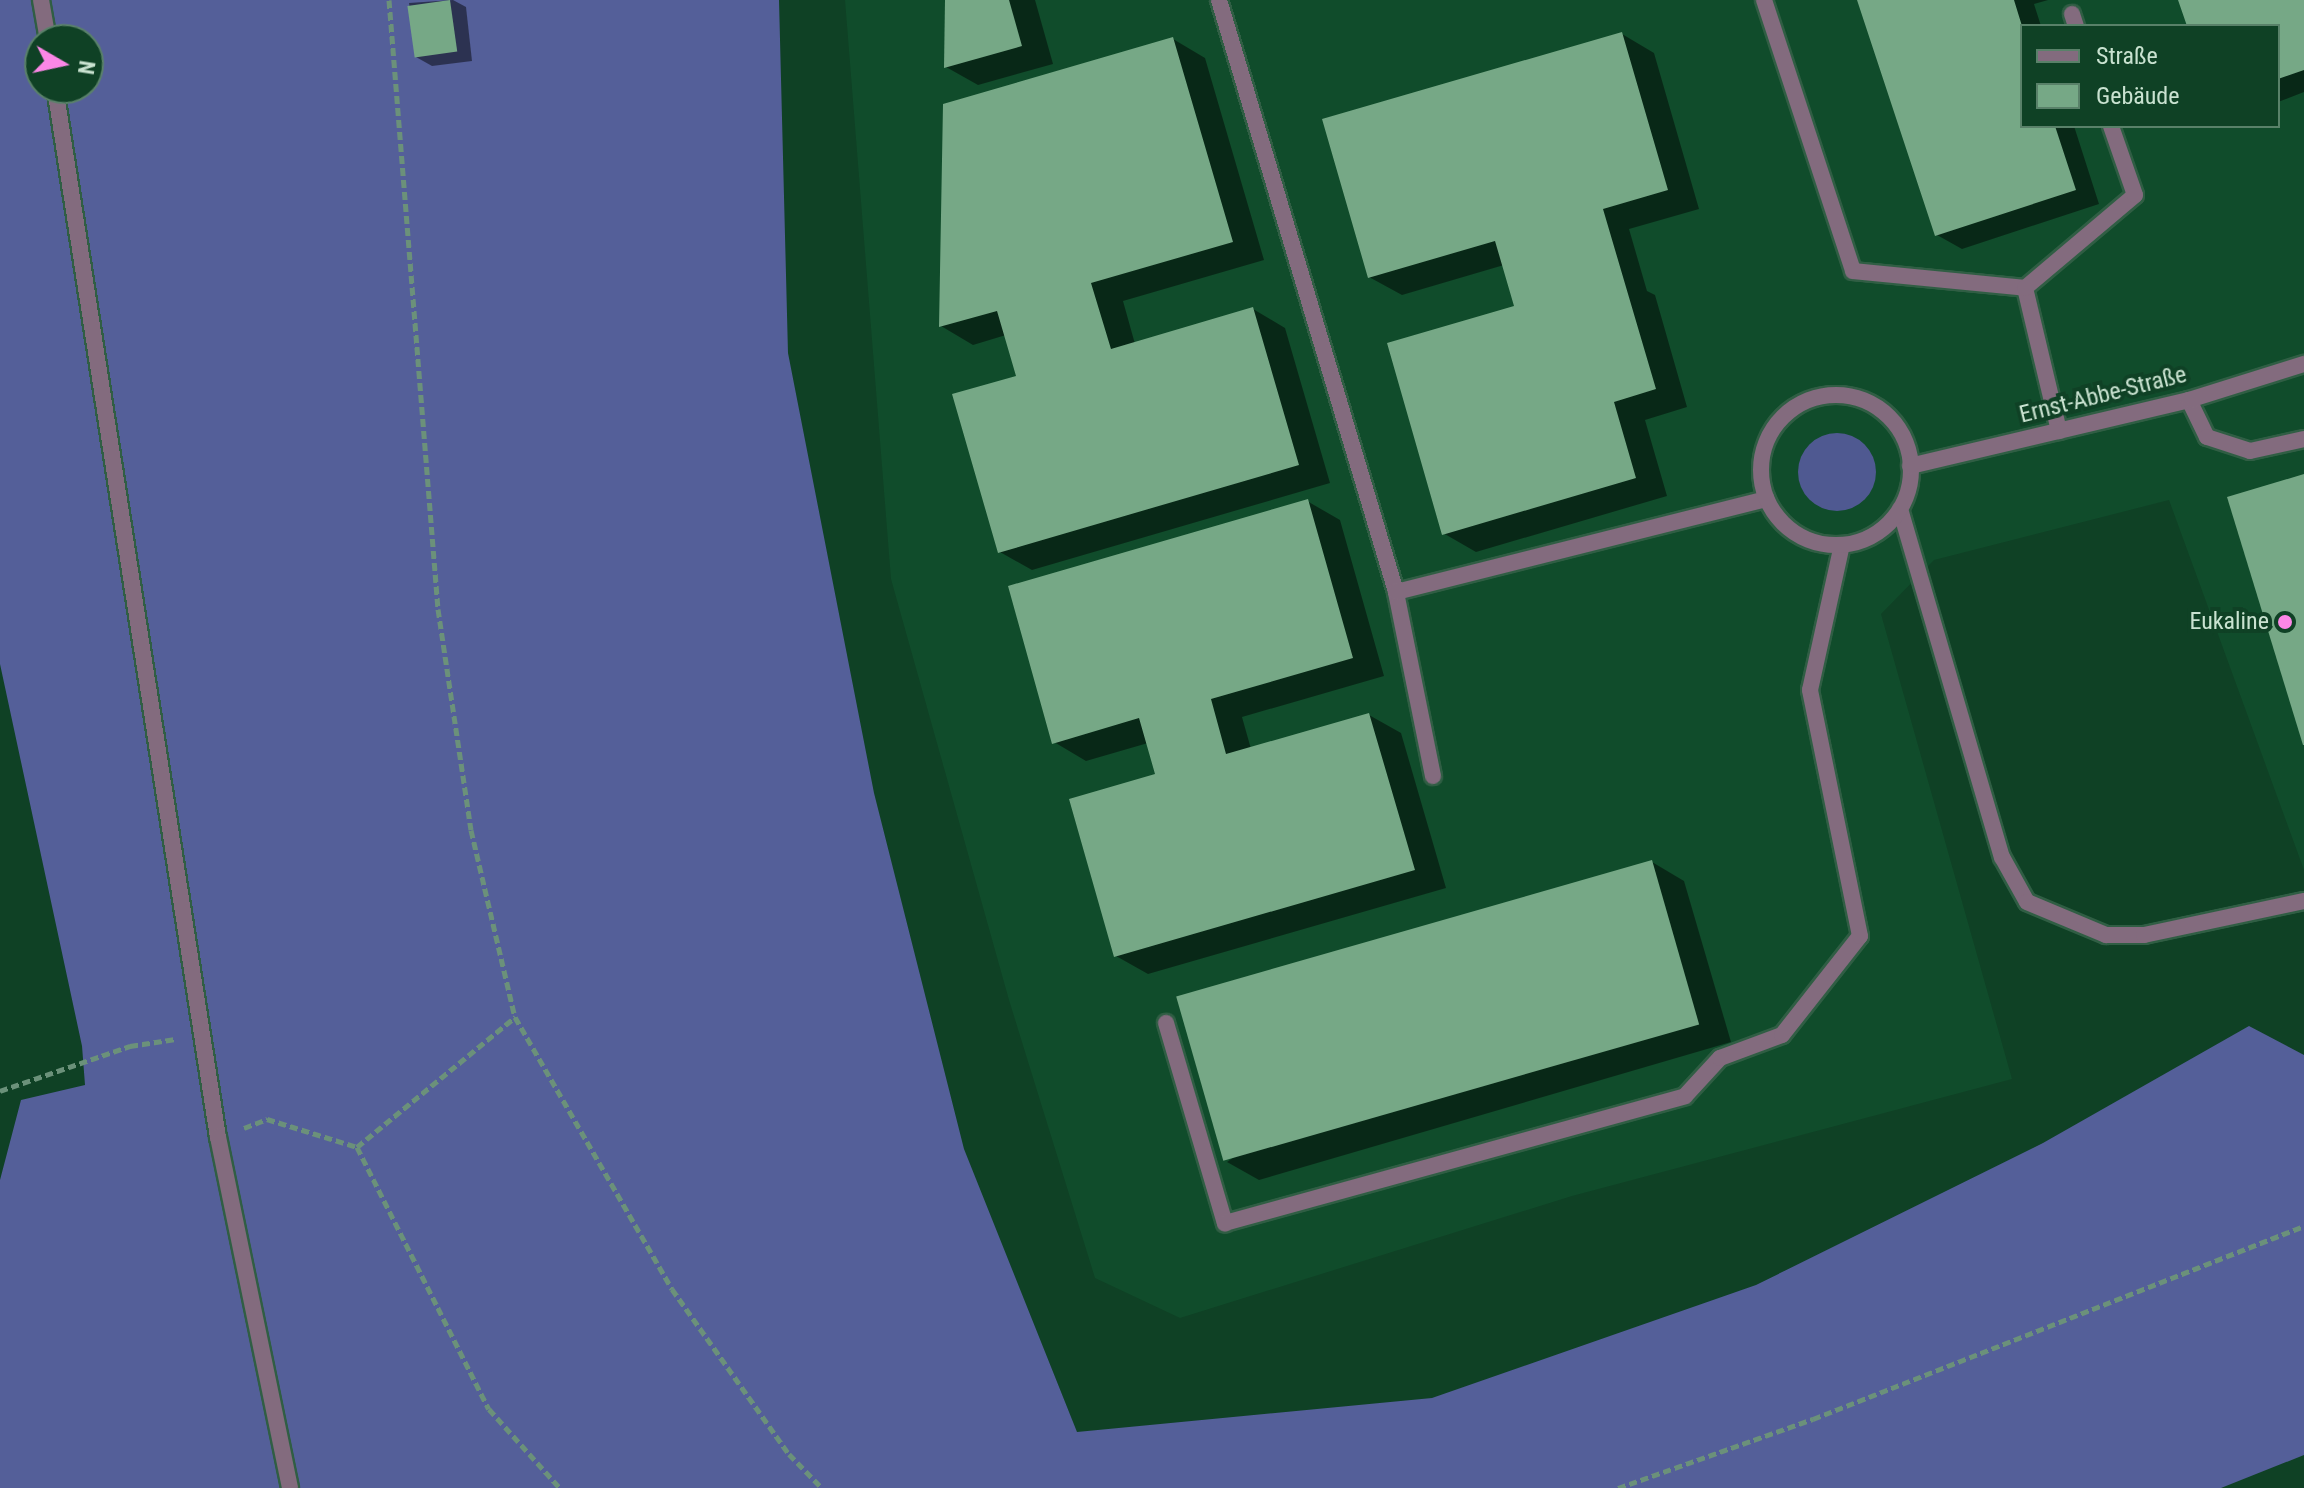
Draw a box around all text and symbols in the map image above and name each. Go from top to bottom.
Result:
north arrow [24,24,104,104]
legend [2020,24,2280,128]
text: Straße [2096,42,2158,70]
text: N [73,59,100,76]
text: Gebäude [2096,82,2180,110]
street label: Ernst-Abbe-Straße [2016,360,2190,430]
place label: Eukaline [2189,608,2269,636]
marker: Eukaline [2276,613,2294,631]

